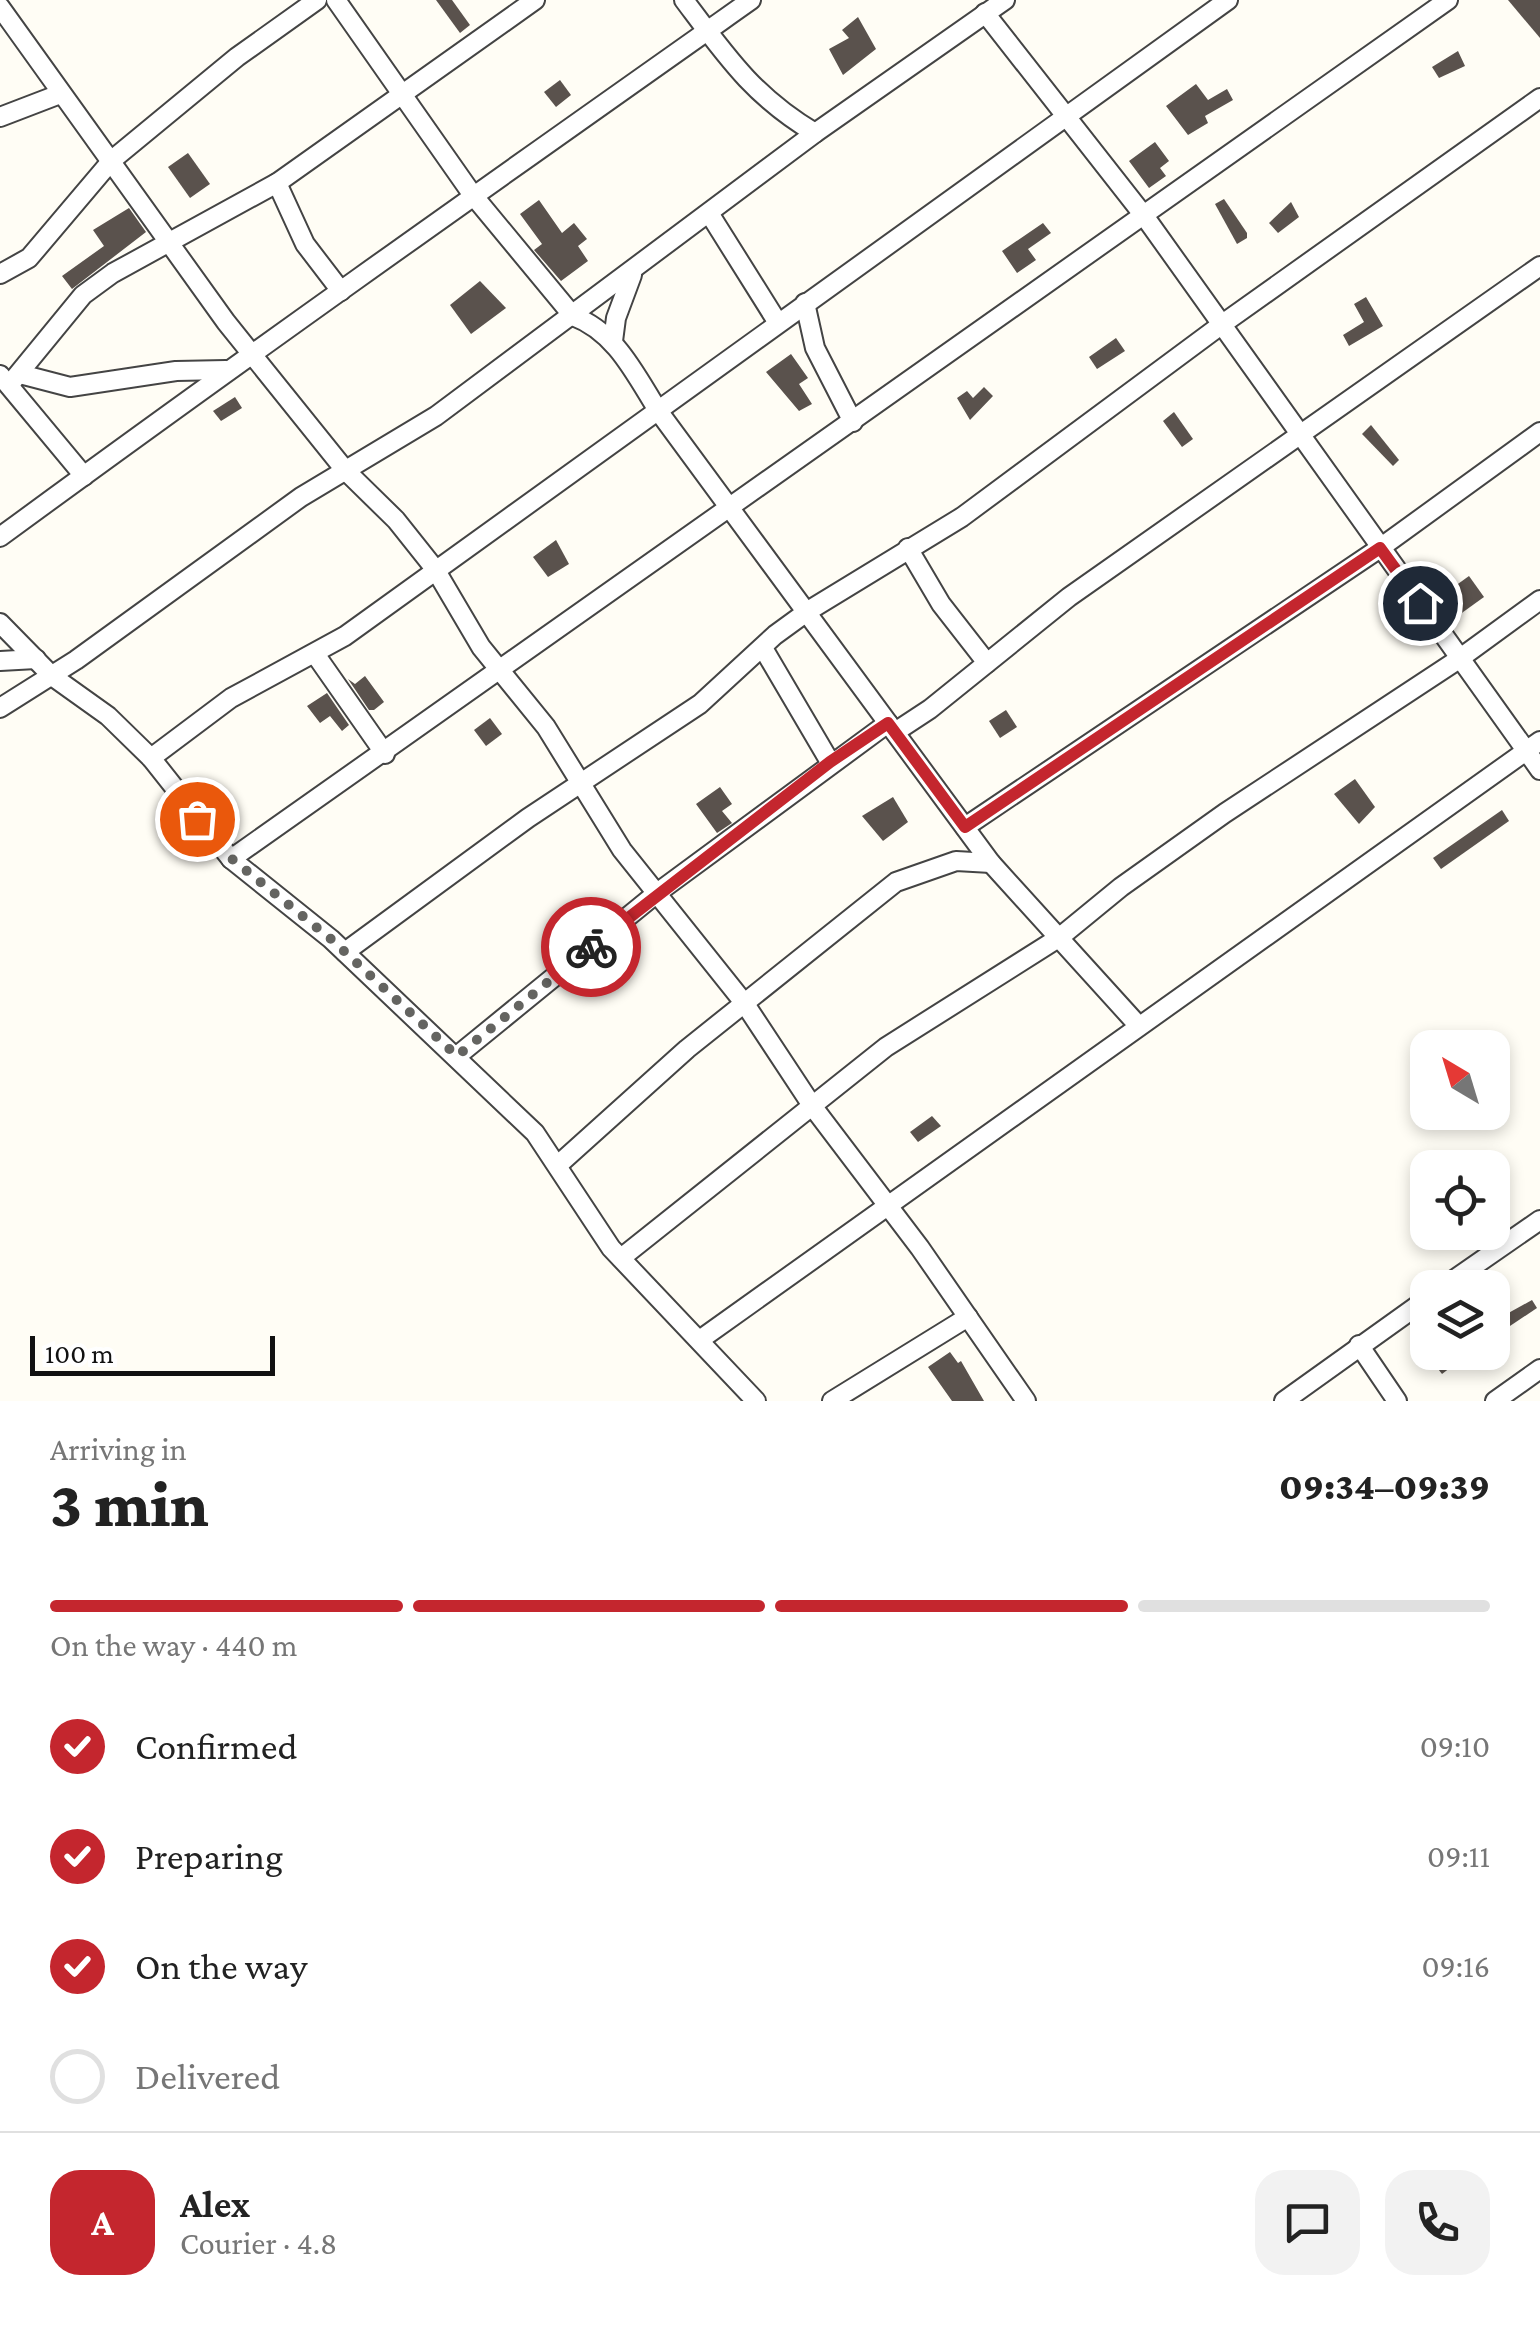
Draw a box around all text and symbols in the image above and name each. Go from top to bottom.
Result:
pin [1378,561,1463,646]
icon: home [1393,576,1448,631]
pin [155,777,240,862]
icon: bag [170,792,225,847]
courier [541,897,641,997]
icon: bike [564,920,619,975]
north arrow [1410,1030,1510,1130]
map controls [1410,1030,1510,1370]
button: locate [1410,1150,1510,1250]
button: layers [1410,1270,1510,1370]
scale bar [30,1331,275,1376]
text: 100 m [45,1338,114,1369]
text: Arriving in [50,1431,187,1467]
text: 09:34–09:39 [1279,1465,1490,1507]
text: 3 min [50,1468,209,1540]
text: On the way · 440 m [50,1627,297,1663]
icon: check [50,1719,105,1774]
text: Confirmed [135,1725,298,1767]
text: 09:10 [1420,1728,1490,1764]
icon: check [50,1829,105,1884]
text: Preparing [135,1835,283,1877]
text: 09:11 [1427,1838,1490,1874]
icon: check [50,1939,105,1994]
text: On the way [135,1945,307,1987]
text: 09:16 [1421,1948,1490,1984]
text: Delivered [135,2055,280,2097]
button: chat [1255,2170,1360,2275]
button: phone [1385,2170,1490,2275]
text: Alex [180,2183,250,2225]
text: A [91,2201,114,2243]
text: Courier · 4.8 [180,2225,337,2261]

